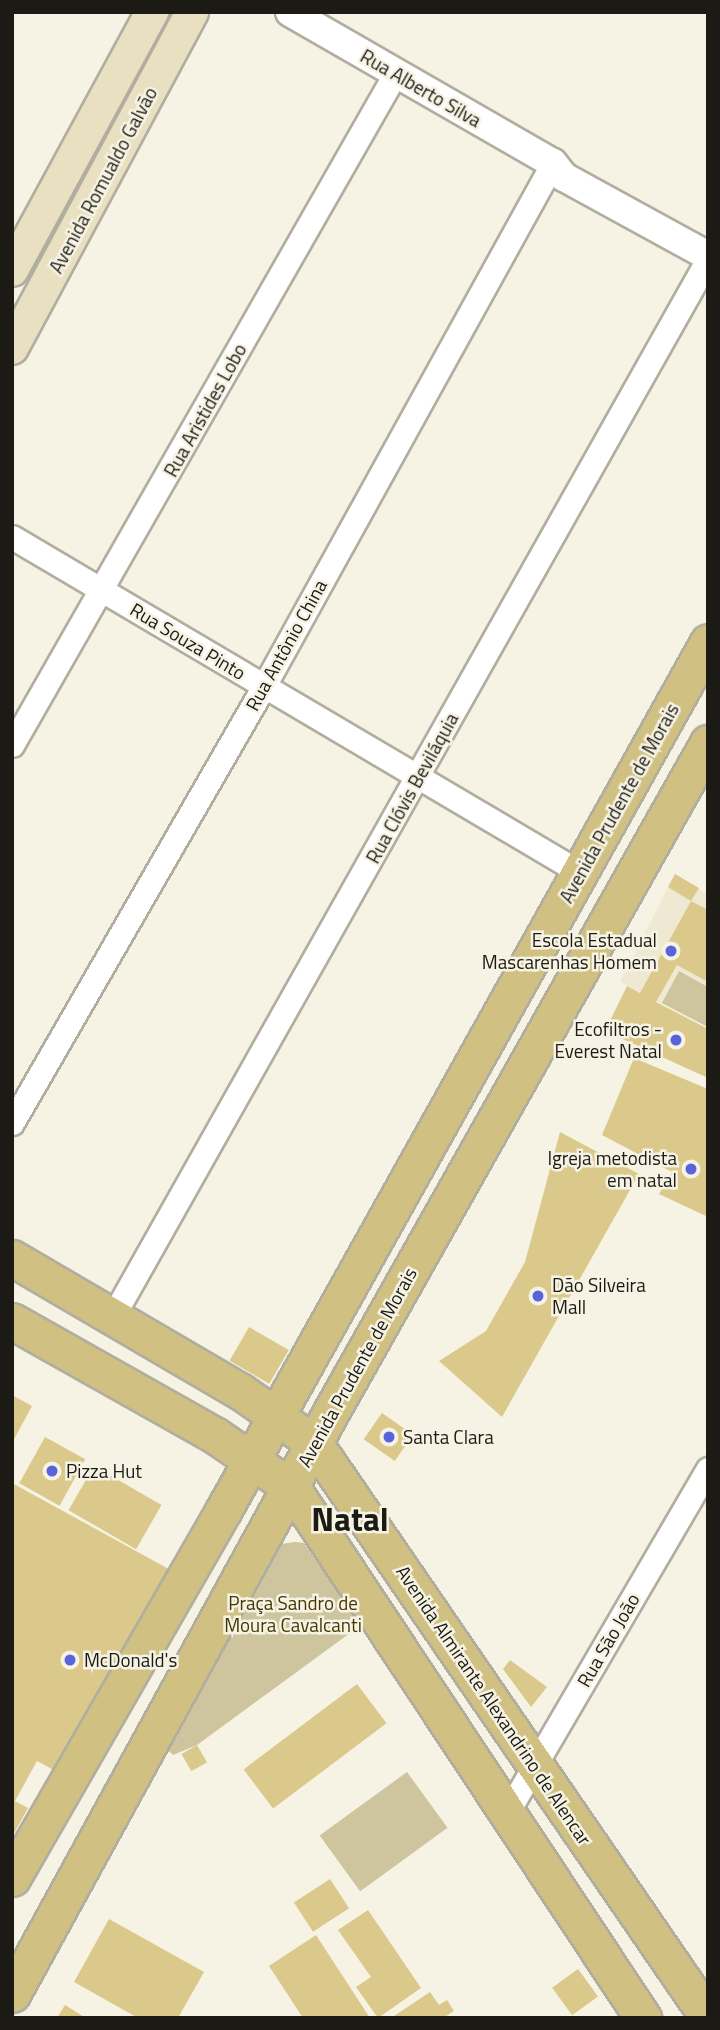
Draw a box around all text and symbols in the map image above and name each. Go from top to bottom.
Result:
street label: Rua Alberto Silva [357,44,485,132]
street label: Avenida Romualdo Galvão [44,83,162,277]
street label: Rua Aristides Lobo [159,339,251,481]
street label: Rua Antônio China [240,575,332,715]
street label: Rua Souza Pinto [126,598,250,684]
street label: Avenida Prudente de Morais [555,699,683,907]
street label: Rua Clóvis Beviláquia [361,709,463,867]
place label: Escola Estadual Mascarenhas Homem [482,929,657,973]
marker: Escola Estadual Mascarenhas Homem [663,943,679,959]
place label: Ecofiltros - Everest Natal [555,1018,662,1062]
marker: Ecofiltros - Everest Natal [668,1032,684,1048]
place label: Igreja metodista em natal [548,1147,677,1191]
marker: Igreja metodista em natal [683,1161,699,1177]
street label: Avenida Prudente de Morais [293,1263,421,1471]
place label: Dão Silveira Mall [552,1274,646,1318]
marker: Dão Silveira Mall [530,1288,546,1304]
place label: Santa Clara [403,1426,494,1448]
marker: Santa Clara [381,1429,397,1445]
place label: Pizza Hut [66,1460,142,1482]
marker: Pizza Hut [44,1463,60,1479]
district label: Natal [311,1500,389,1540]
street label: Avenida Almirante Alexandrino de Alencar [392,1561,596,1849]
street label: Rua São João [572,1589,644,1691]
park label: Praça Sandro de Moura Cavalcanti [224,1592,362,1636]
place label: McDonald's [84,1649,177,1671]
marker: McDonald's [62,1652,78,1668]

